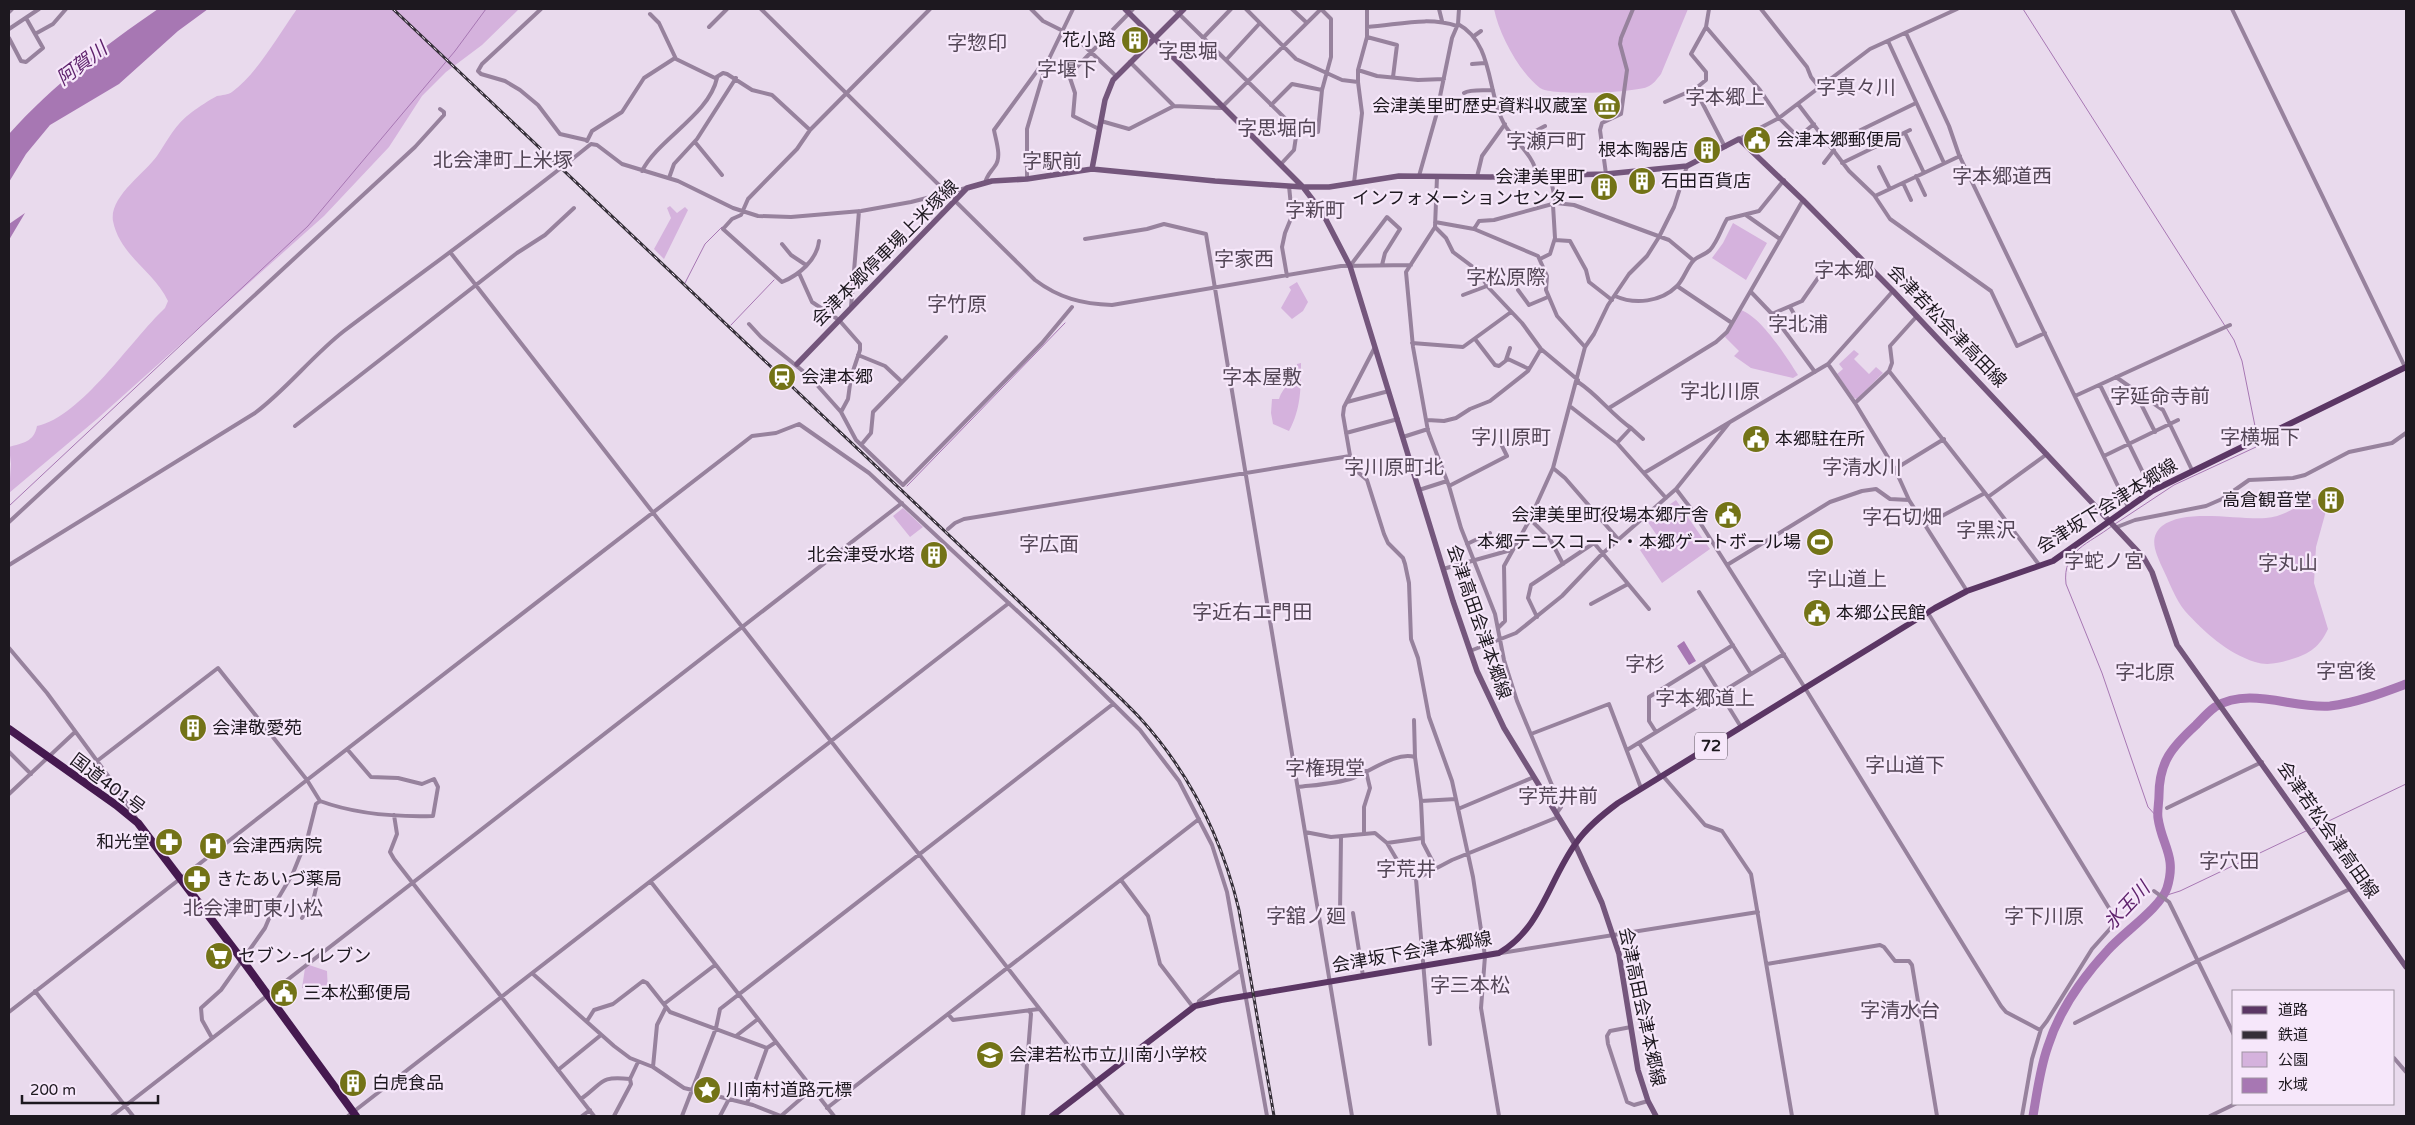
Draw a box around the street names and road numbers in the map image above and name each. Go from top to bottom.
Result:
street label: 会津本郷停車場上米塚線 [807,175,963,331]
street label: 会津若松会津高田線 [1883,260,2011,392]
street label: 会津坂下会津本郷線 [2032,454,2182,558]
street label: 会津高田会津本郷線 [1442,542,1516,702]
road number: 72 [1695,732,1727,759]
street label: 国道401号 [66,749,150,819]
street label: 会津若松会津高田線 [2273,757,2383,903]
street label: 会津高田会津本郷線 [1614,925,1670,1089]
street label: 会津坂下会津本郷線 [1330,927,1494,977]

